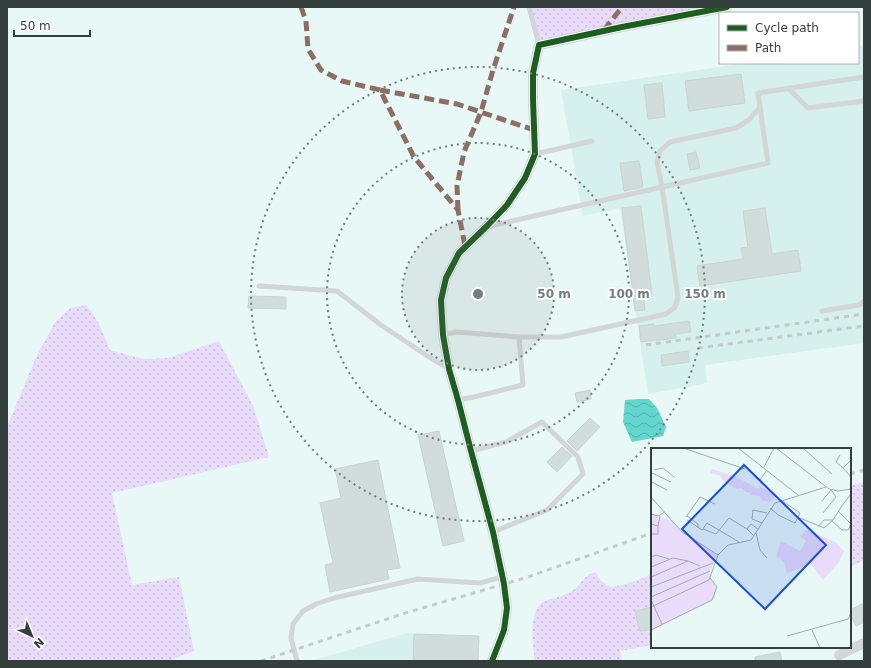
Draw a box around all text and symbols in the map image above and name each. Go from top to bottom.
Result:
scale bar [14,12,90,38]
legend [719,12,859,64]
text: 50 m [20,19,51,33]
text: Cycle path [755,21,819,35]
text: Path [755,41,781,55]
centre of rings [471,287,485,301]
text: 50 m [537,287,571,301]
text: 100 m [608,287,650,301]
text: 150 m [684,287,726,301]
inset map [651,448,851,648]
north arrow [12,616,52,656]
text: N [31,635,46,651]

